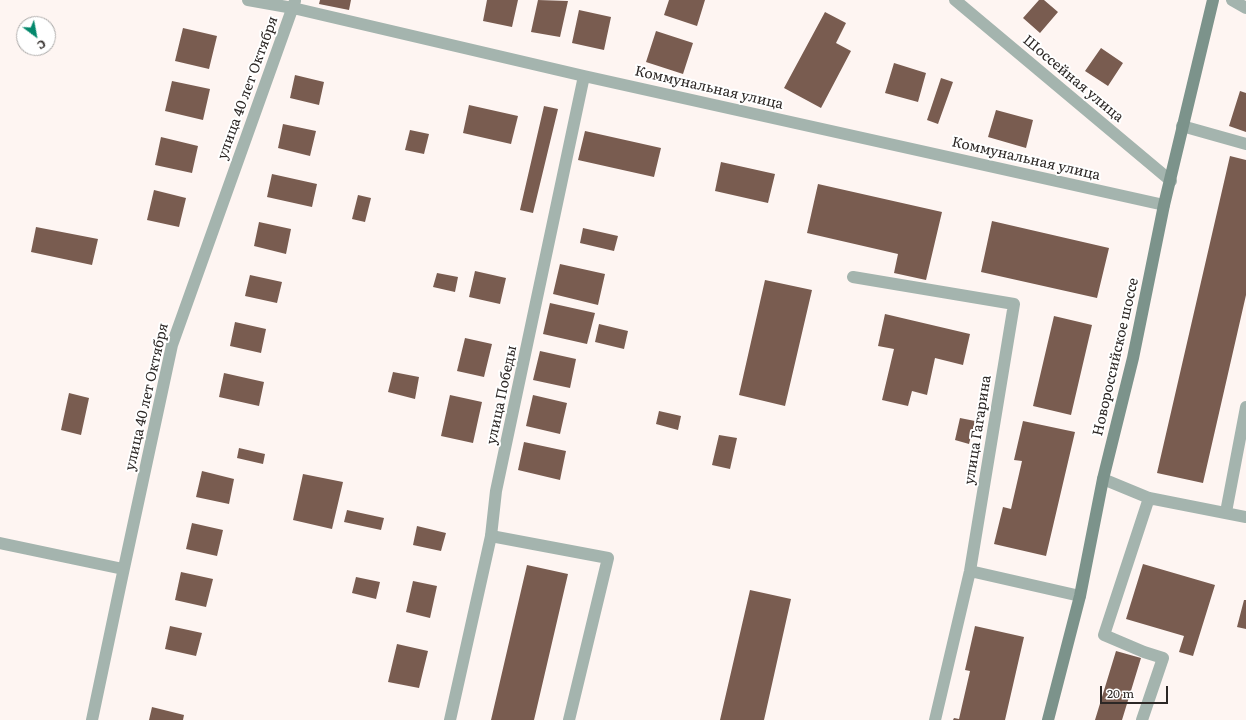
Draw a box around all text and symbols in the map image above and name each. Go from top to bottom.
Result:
street label: улица 40 лет Октября [214,14,282,162]
north arrow [16,16,56,56]
street label: Шоссейная улица [1019,32,1127,126]
text: С [34,36,49,54]
street label: Коммунальная улица [633,63,785,113]
street label: Коммунальная улица [950,134,1102,184]
street label: Новороссийское шоссе [1090,276,1142,438]
street label: улица 40 лет Октября [122,321,172,473]
street label: улица Победы [483,344,521,446]
street label: улица Гагарина [961,374,995,486]
scale bar [1102,678,1170,704]
text: 20 m [1107,684,1134,702]

